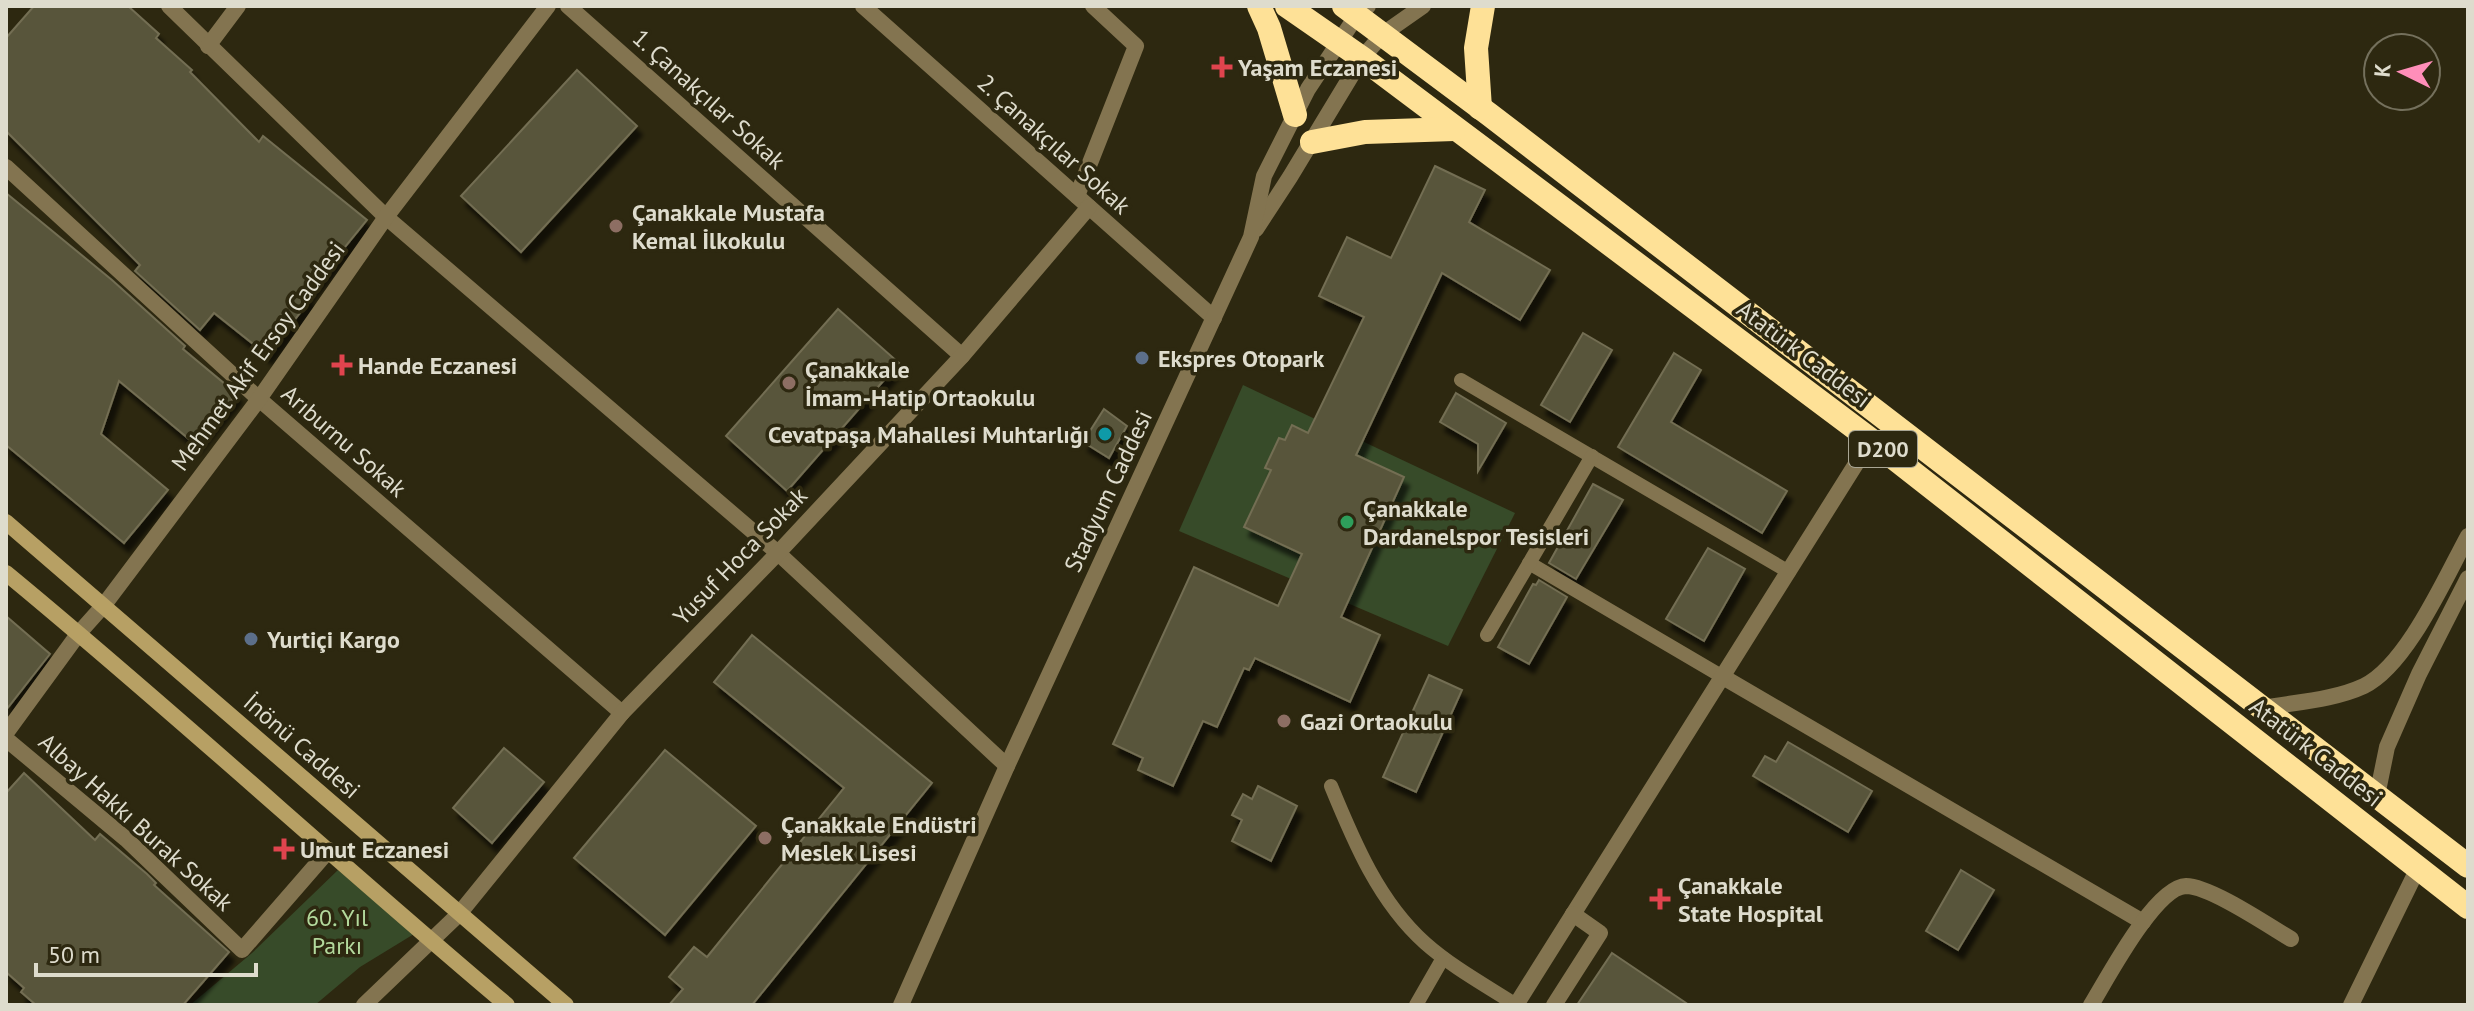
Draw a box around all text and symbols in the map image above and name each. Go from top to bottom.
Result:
street label: 1. Çanakçılar Sokak [626,22,792,176]
north arrow [2362,32,2442,112]
place label: Yaşam Eczanesi [1237,52,1397,83]
marker: Yaşam Eczanesi [1213,58,1231,76]
text: K [2368,62,2397,78]
street label: 2. Çanakçılar Sokak [971,67,1137,221]
place label: Çanakkale Mustafa Kemal İlkokulu [632,197,825,256]
marker: Çanakkale Mustafa Kemal İlkokulu [607,217,625,235]
street label: Mehmet Akif Ersoy Caddesi [164,235,352,477]
street label: Atatürk Caddesi [1731,294,1877,414]
place label: Ekspres Otopark [1158,343,1324,374]
marker: Ekspres Otopark [1133,349,1151,367]
place label: Hande Eczanesi [358,350,517,381]
place label: Çanakkale İmam-Hatip Ortaokulu [805,354,1035,413]
marker: Hande Eczanesi [333,356,351,374]
marker: Çanakkale İmam-Hatip Ortaokulu [780,374,798,392]
street label: Arıburnu Sokak [275,378,413,504]
street label: Stadyum Caddesi [1057,405,1159,577]
place label: Cevatpaşa Mahallesi Muhtarlığı [768,419,1089,450]
marker: Cevatpaşa Mahallesi Muhtarlığı [1096,425,1114,443]
road number: D200 [1849,431,1917,467]
street label: Yusuf Hoca Sokak [666,480,814,632]
place label: Çanakkale Dardanelspor Tesisleri [1363,493,1589,552]
marker: Çanakkale Dardanelspor Tesisleri [1338,513,1356,531]
place label: Yurtiçi Kargo [266,624,400,655]
marker: Yurtiçi Kargo [242,630,260,648]
street label: İnönü Caddesi [237,687,367,805]
street label: Atatürk Caddesi [2243,691,2389,813]
place label: Gazi Ortaokulu [1300,706,1453,737]
marker: Gazi Ortaokulu [1275,712,1293,730]
street label: Albay Hakkı Burak Sokak [32,726,240,918]
place label: Çanakkale Endüstri Meslek Lisesi [781,809,977,868]
marker: Çanakkale Endüstri Meslek Lisesi [756,829,774,847]
place label: Umut Eczanesi [300,834,449,865]
marker: Umut Eczanesi [275,840,293,858]
place label: Çanakkale State Hospital [1678,870,1824,929]
marker: Çanakkale State Hospital [1649,888,1671,910]
park label: 60. Yıl Parkı [306,902,368,961]
scale bar [36,927,256,977]
text: 50 m [48,939,100,970]

